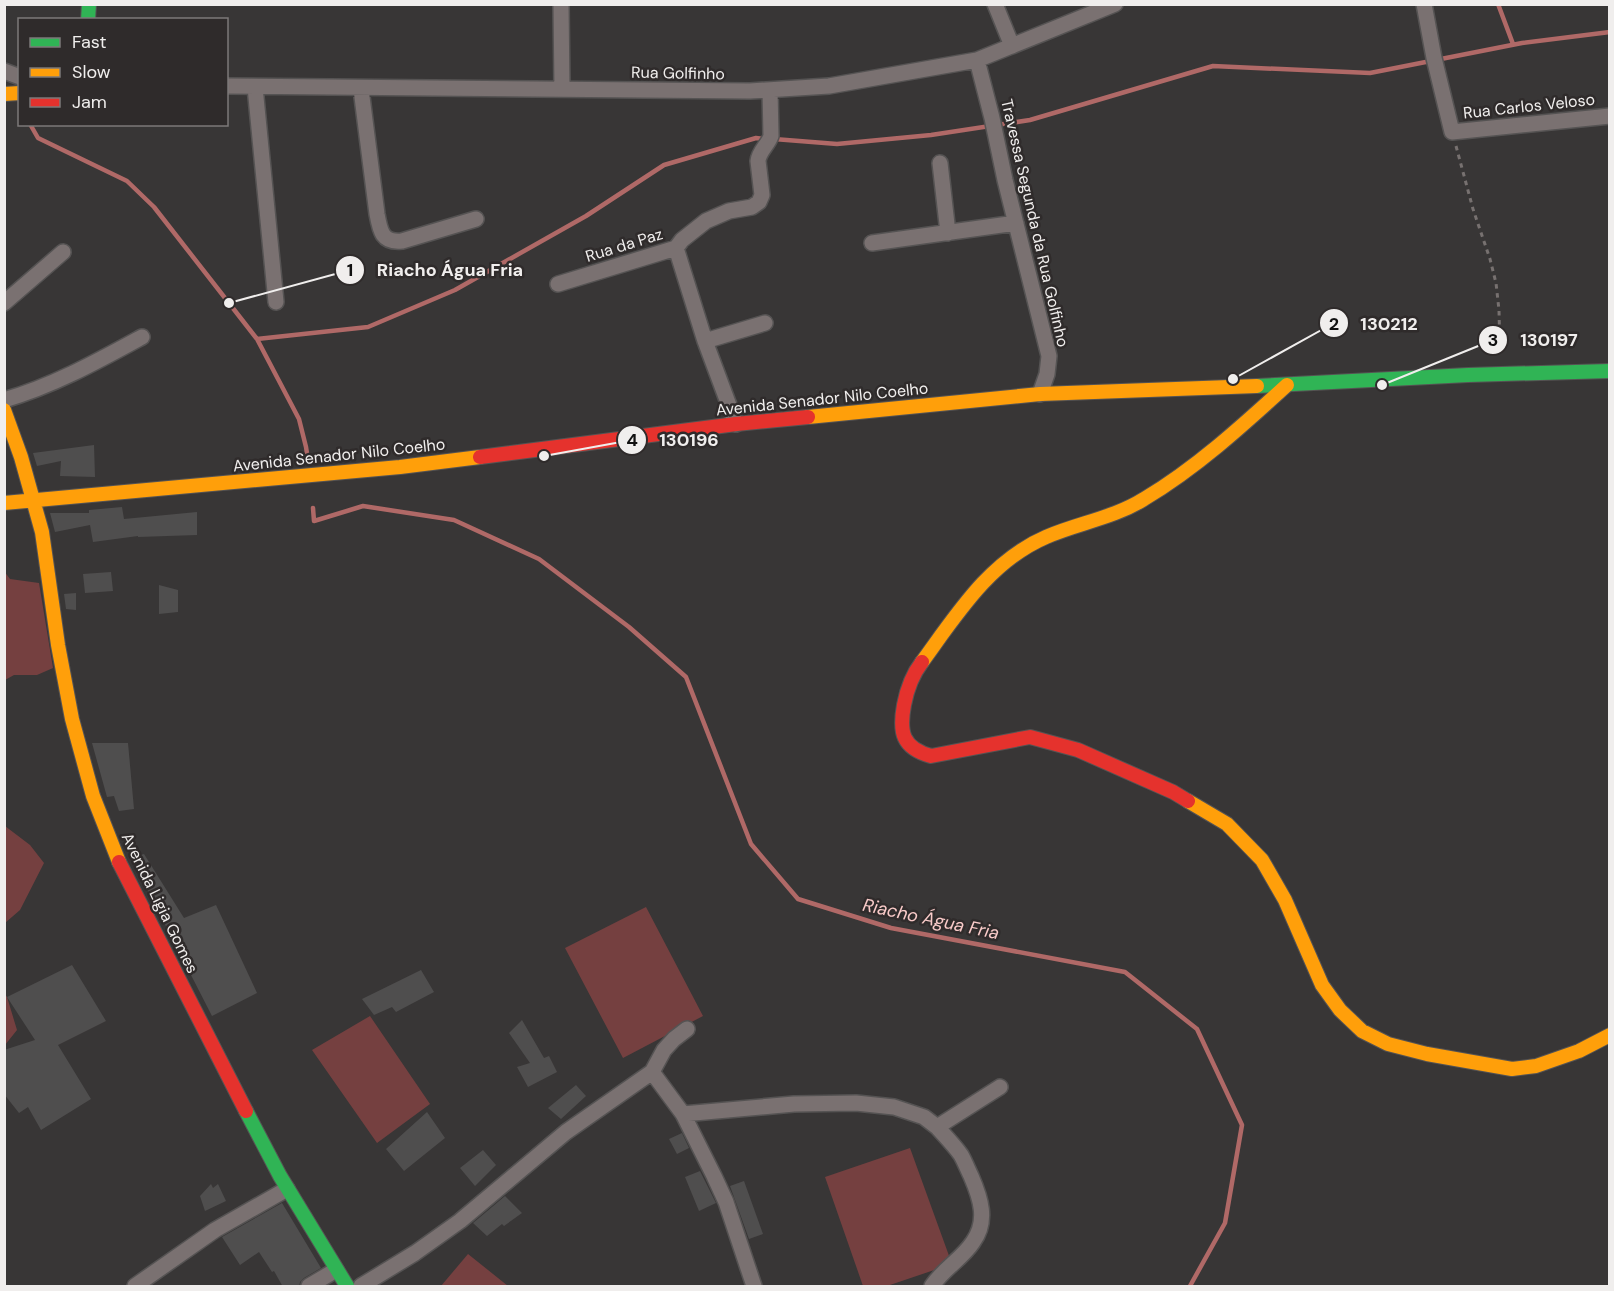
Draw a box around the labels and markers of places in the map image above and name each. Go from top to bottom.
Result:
callout: Riacho Água Fria [335,252,536,288]
callout: 130212 [1319,305,1430,341]
callout: 130197 [1478,322,1590,358]
callout: 130196 [617,422,731,458]

